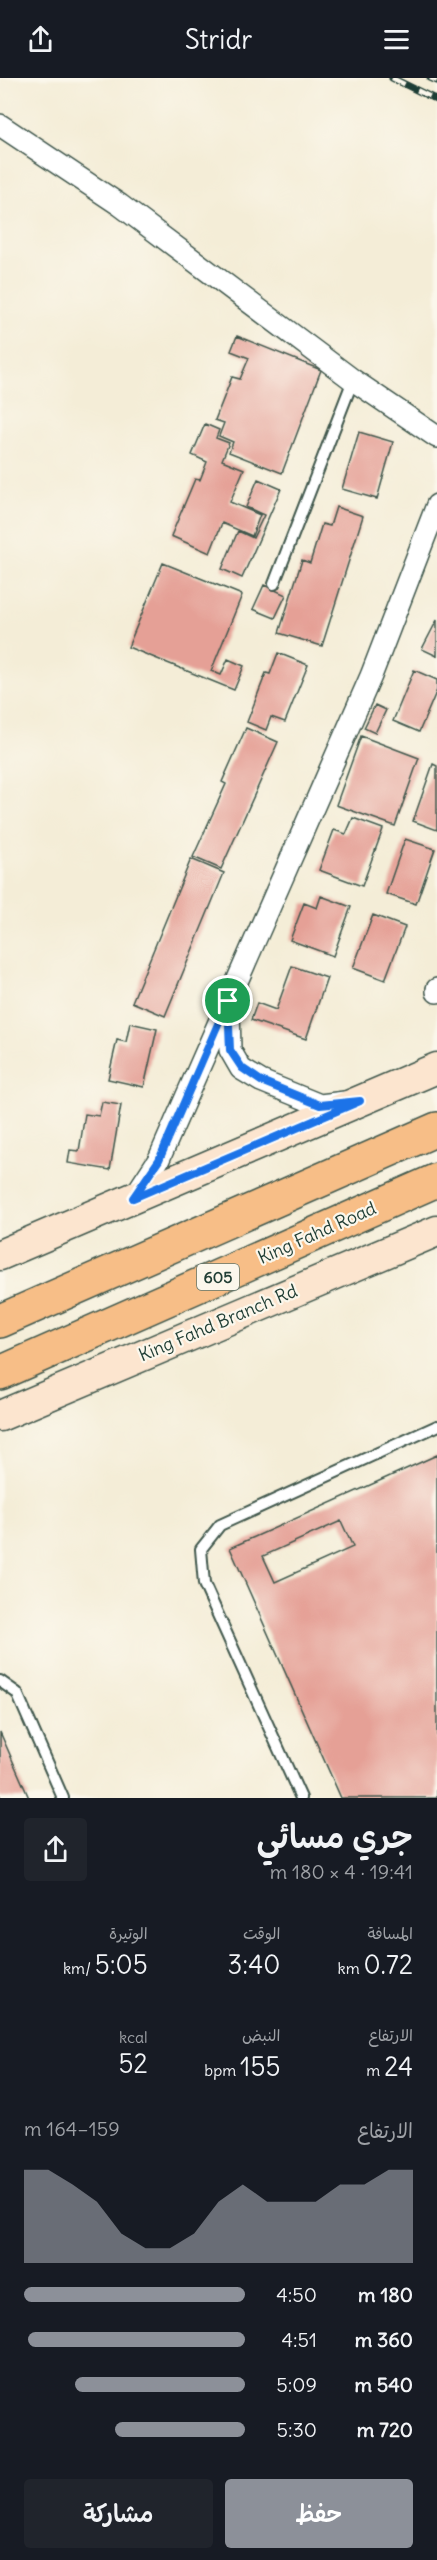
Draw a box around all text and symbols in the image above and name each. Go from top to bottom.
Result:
text: Stridr [185,22,252,56]
icon: share [24,23,57,56]
icon: menu [380,23,413,56]
pin [202,975,253,1026]
icon: arrive [211,984,244,1017]
street label: King Fahd Road [254,1196,380,1269]
road number: 605 [197,1264,239,1290]
street label: King Fahd Branch Rd [135,1279,301,1366]
text: جري مسائي [256,1815,413,1857]
button: share [24,1818,87,1881]
text: 19:41 · 4 × 180 m [270,1859,413,1884]
text: الوتيرة [109,1923,148,1943]
text: الوقت [243,1923,280,1943]
text: المسافة [367,1923,413,1943]
text: 5:05 [95,1948,148,1981]
text: 3:40 [228,1948,280,1981]
text: 0.72 [364,1948,413,1981]
text: /km [63,1958,95,1978]
text: km [338,1958,364,1978]
text: النبض [242,2025,280,2045]
text: الارتفاع [368,2025,413,2045]
text: kcal [119,2027,148,2047]
text: 52 [118,2047,148,2080]
text: 155 [240,2050,280,2083]
text: 24 [384,2050,413,2083]
text: bpm [204,2060,240,2080]
text: m [366,2060,384,2080]
text: 159–164 m [24,2116,120,2141]
text: الارتفاع [357,2118,413,2143]
text: 4:50 [276,2282,317,2307]
text: 180 m [358,2282,413,2307]
text: 4:51 [281,2327,317,2352]
text: 360 m [355,2327,413,2352]
text: 5:09 [276,2372,317,2397]
text: 540 m [354,2372,413,2397]
text: 5:30 [276,2417,317,2442]
text: 720 m [357,2417,413,2442]
button: مشاركة [24,2479,213,2548]
button: حفظ [225,2479,413,2548]

